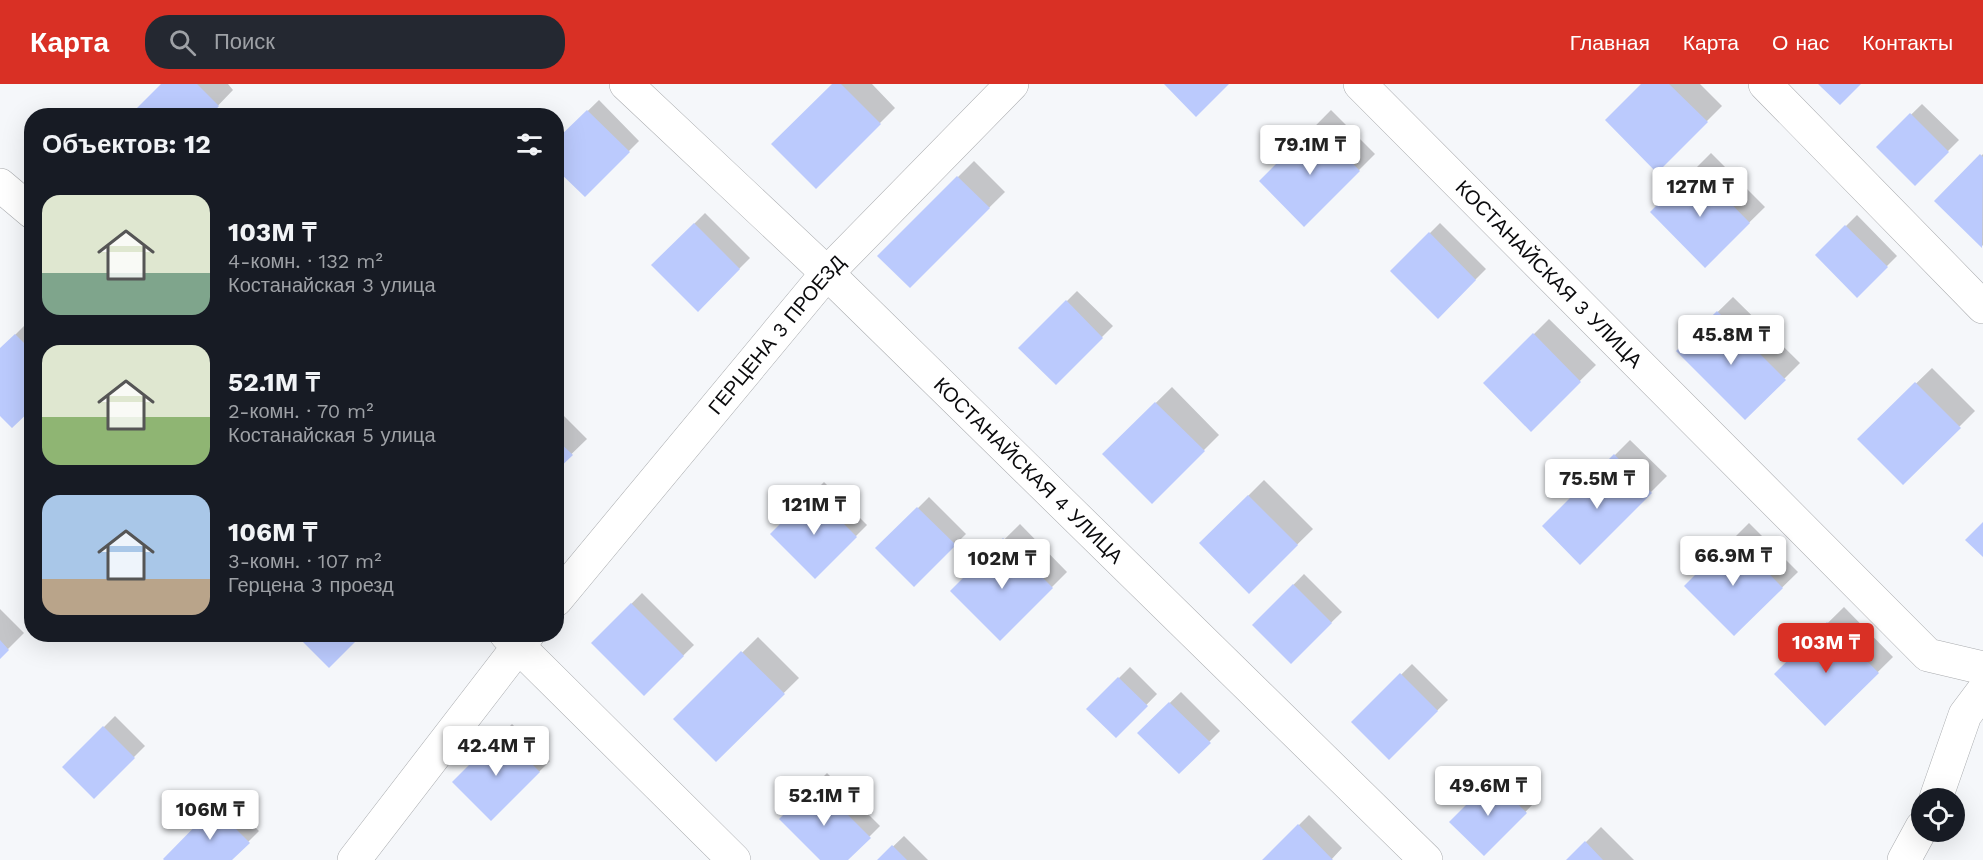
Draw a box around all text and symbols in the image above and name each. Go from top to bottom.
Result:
search box [145,15,565,69]
text: Карта [30,26,109,59]
icon: search [166,26,199,59]
text: Поиск [214,29,275,54]
text: Главная [1570,30,1650,55]
text: Карта [1683,30,1739,55]
text: О нас [1772,30,1829,55]
text: Контакты [1862,30,1953,55]
pin: 79.1M ₸ [1255,125,1365,176]
icon: filters [513,128,546,161]
text: Объектов: 12 [42,129,211,159]
text: 79.1M ₸ [1274,132,1346,156]
pin: 127M ₸ [1651,167,1749,218]
text: 127M ₸ [1666,174,1734,198]
street label: КОСТАНАЙСКАЯ 3 УЛИЦА [1451,175,1648,373]
text: 103M ₸ [228,217,316,247]
icon: home [90,219,162,291]
text: 4-комн. · 132 m² [228,249,383,273]
street label: ГЕРЦЕНА 3 ПРОЕЗД [703,250,850,419]
text: Костанайская 3 улица [228,273,436,297]
pin: 45.8M ₸ [1676,315,1786,366]
text: 45.8M ₸ [1692,322,1770,346]
text: 52.1M ₸ [228,367,320,397]
icon: home [90,369,162,441]
street label: КОСТАНАЙСКАЯ 4 УЛИЦА [929,373,1129,569]
text: 2-комн. · 70 m² [228,399,373,423]
text: Костанайская 5 улица [228,423,436,447]
pin: 75.5M ₸ [1542,459,1652,510]
text: 75.5M ₸ [1559,466,1635,490]
pin: 121M ₸ [765,485,863,536]
text: 121M ₸ [782,492,846,516]
text: 106M ₸ [228,517,317,547]
icon: home [90,519,162,591]
pin: 66.9M ₸ [1678,536,1788,587]
pin: 102M ₸ [953,539,1051,590]
text: 66.9M ₸ [1694,543,1772,567]
text: 102M ₸ [968,546,1036,570]
text: 3-комн. · 107 m² [228,549,381,573]
text: Герцена 3 проезд [228,573,394,597]
pin: 103M ₸ [1777,623,1875,674]
text: 103M ₸ [1792,630,1860,654]
pin: 42.4M ₸ [441,726,551,777]
text: 42.4M ₸ [457,733,535,757]
pin: 49.6M ₸ [1433,766,1543,817]
text: 49.6M ₸ [1449,773,1527,797]
pin: 52.1M ₸ [769,776,879,827]
text: 52.1M ₸ [789,783,859,807]
map controls [1911,788,1965,842]
button: locate [1911,788,1965,842]
pin: 106M ₸ [161,790,259,841]
text: 106M ₸ [176,797,244,821]

